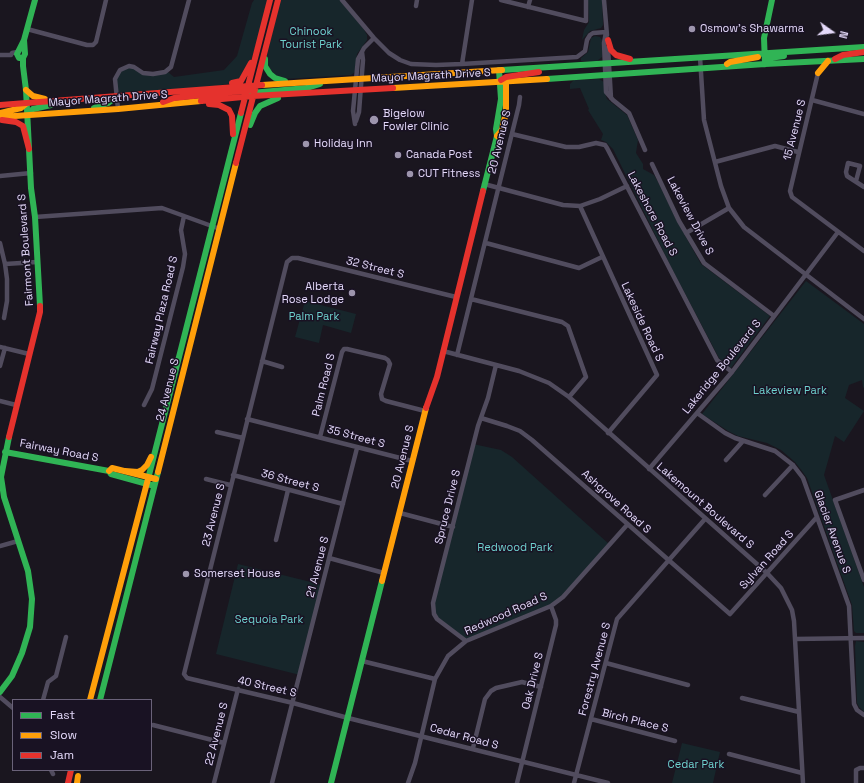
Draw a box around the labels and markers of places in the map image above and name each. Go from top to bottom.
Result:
place label: Osmow's Shawarma [700,22,804,36]
marker: Osmow's Shawarma [687,24,697,34]
place label: Bigelow Fowler Clinic [383,107,449,133]
marker: Bigelow Fowler Clinic [368,114,380,126]
place label: Holiday Inn [314,137,372,151]
marker: Holiday Inn [301,139,311,149]
place label: Canada Post [406,148,473,162]
marker: Canada Post [393,150,403,160]
place label: CUT Fitness [418,167,480,181]
marker: CUT Fitness [405,169,415,179]
place label: Alberta Rose Lodge [282,280,344,306]
marker: Alberta Rose Lodge [347,288,357,298]
place label: Somerset House [194,567,281,581]
marker: Somerset House [181,569,191,579]

